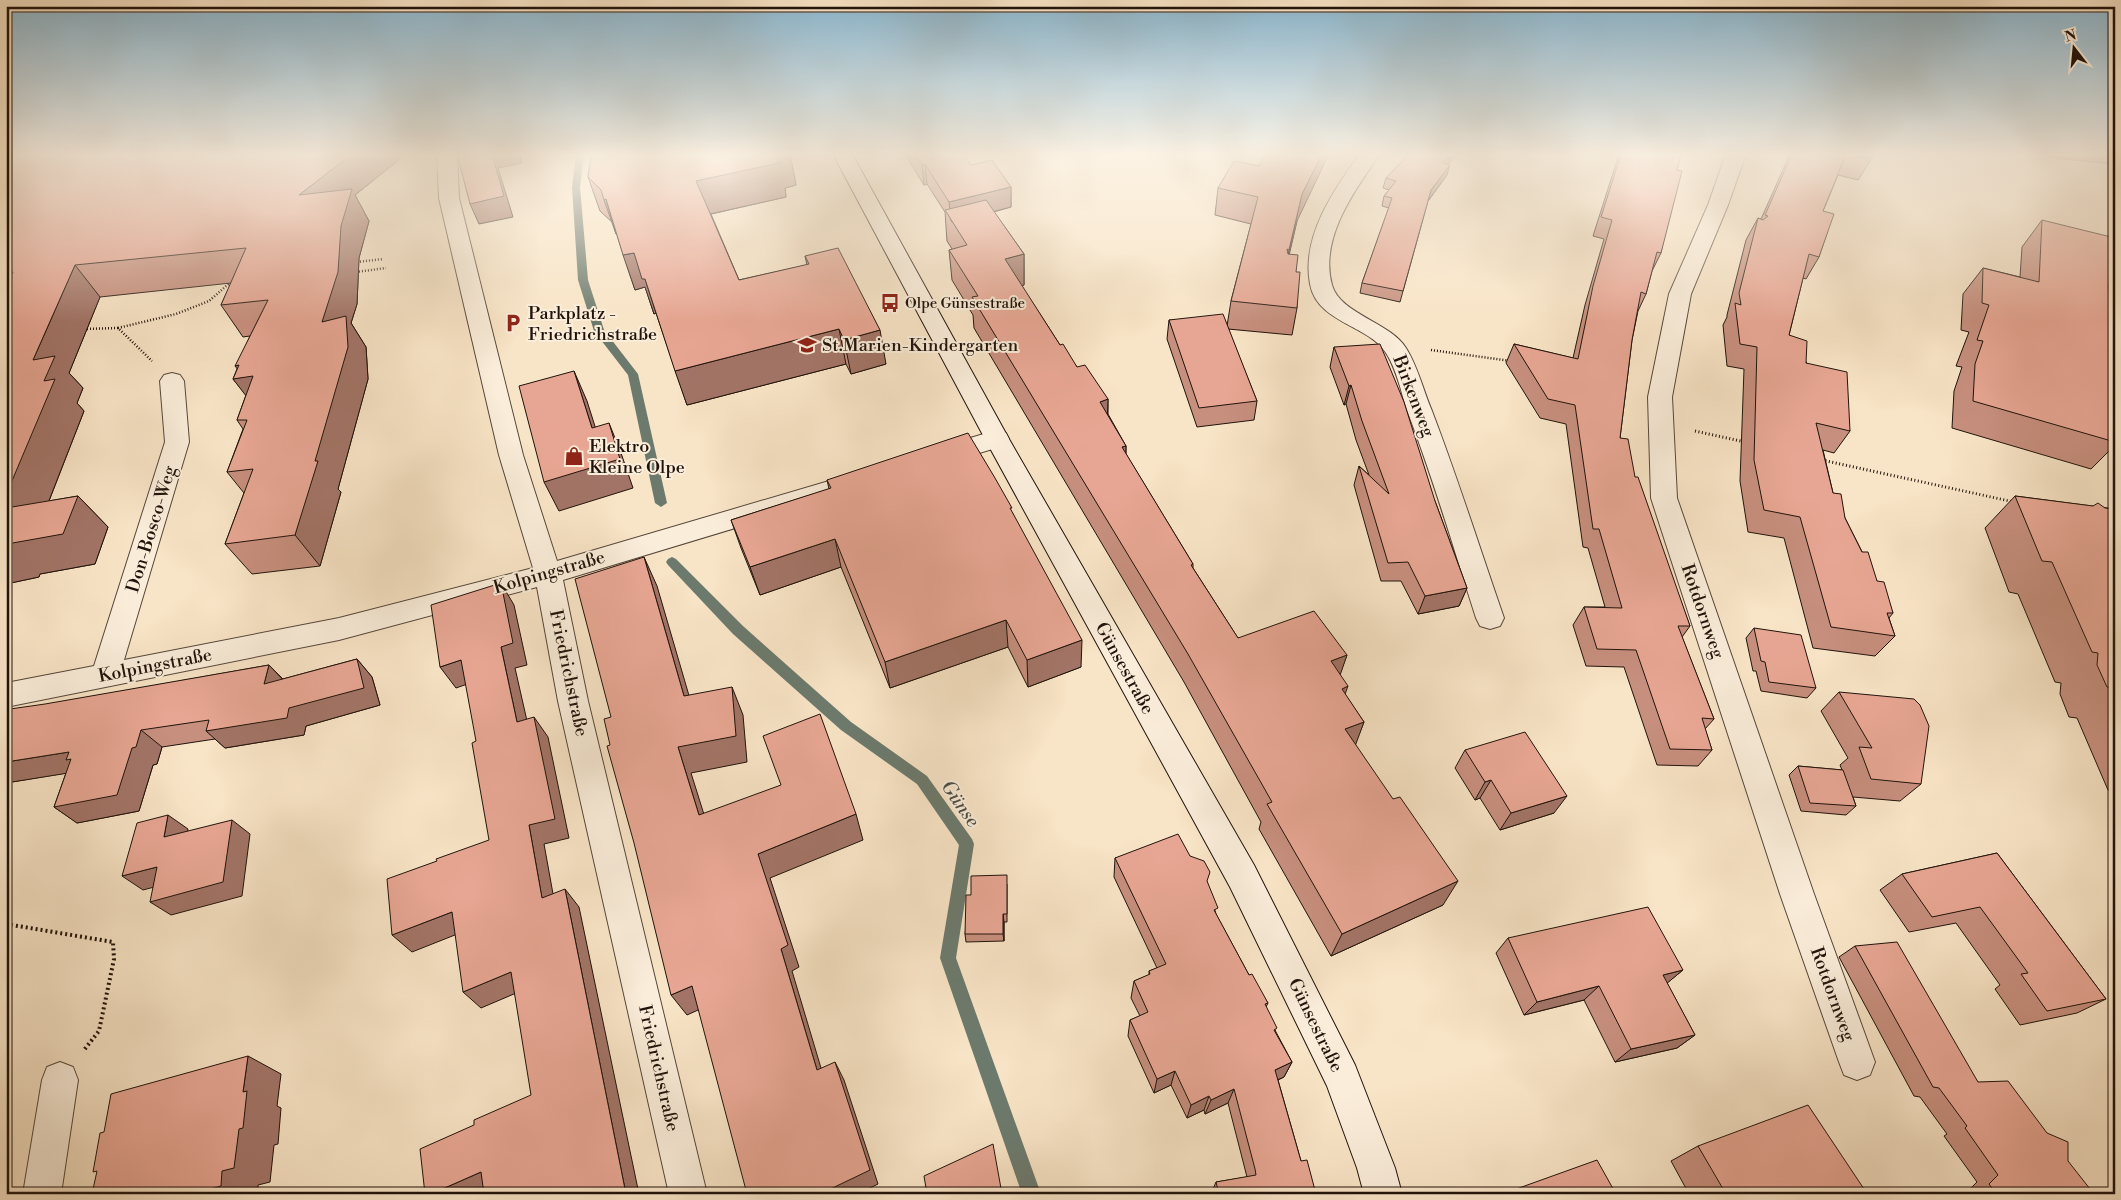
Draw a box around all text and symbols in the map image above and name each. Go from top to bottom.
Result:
north arrow [2048,22,2098,72]
text: N [2063,26,2078,47]
bus stop icon: Olpe Günsestraße [879,292,901,314]
place label: Olpe Günsestraße [905,294,1025,313]
place label: Parkplatz - Friedrichstraße [528,302,657,346]
parking icon: Parkplatz - Friedrichstraße [502,312,524,334]
school or university icon: St.Marien-Kindergarten [796,334,818,356]
place label: St.Marien-Kindergarten [822,334,1019,357]
street label: Birkenweg [1387,351,1440,441]
place label: Elektro Kleine Olpe [589,435,685,479]
shop icon: Elektro Kleine Olpe [563,445,585,467]
street label: Don-Bosco-Weg [121,462,182,595]
street label: Kolpingstraße [491,546,608,599]
street label: Rotdornweg [1676,561,1730,662]
street label: Friedrichstraße [544,608,593,739]
street label: Günsestraße [1090,618,1159,718]
street label: Kolpingstraße [96,643,214,688]
water label: Günse [936,776,985,832]
street label: Rotdornweg [1805,944,1860,1045]
street label: Günsestraße [1283,975,1348,1076]
street label: Friedrichstraße [633,1003,684,1134]

